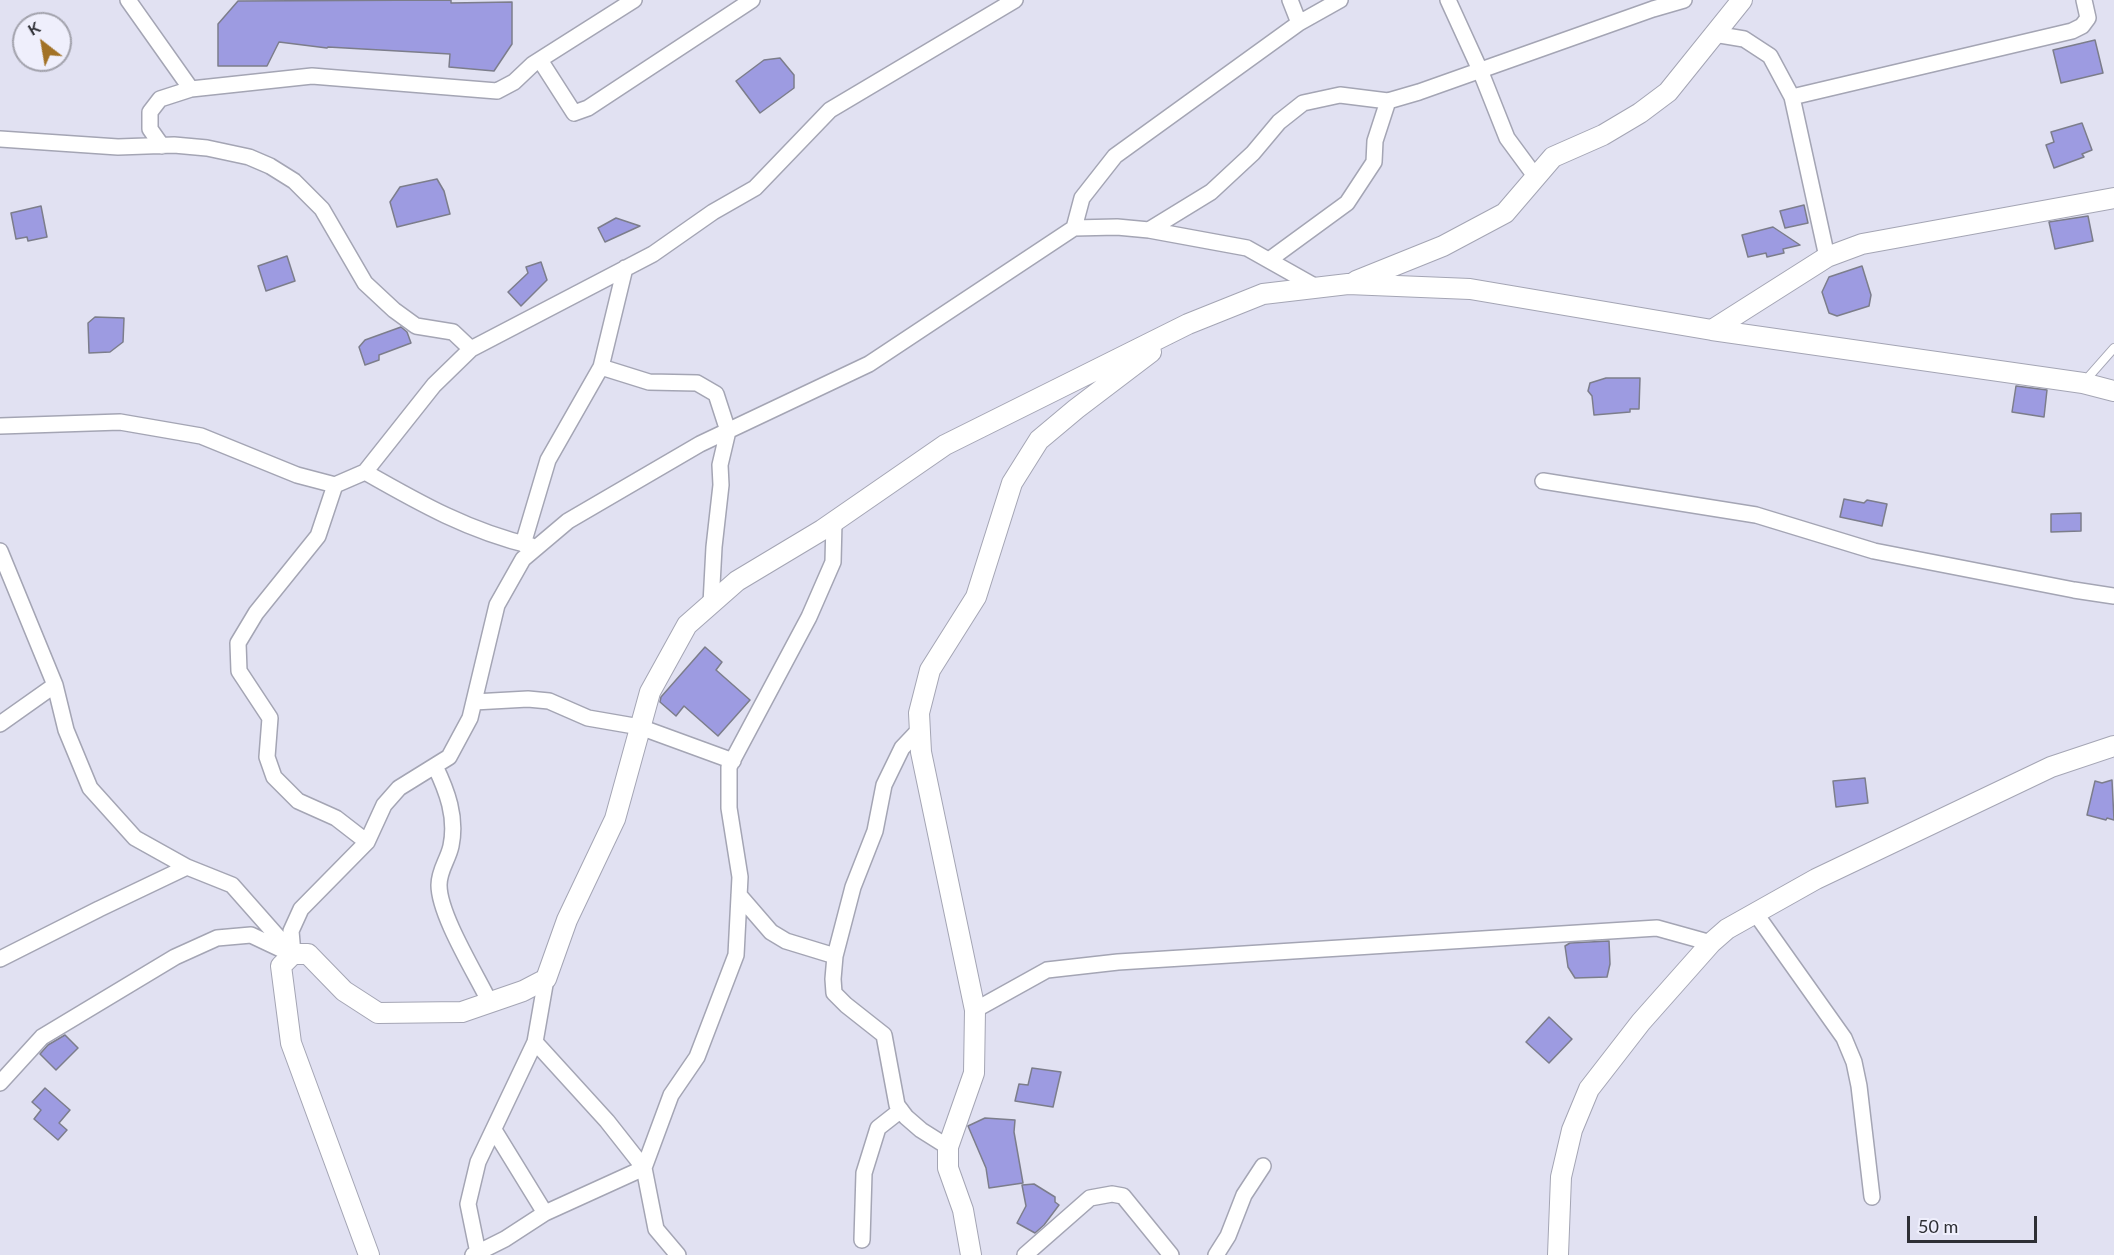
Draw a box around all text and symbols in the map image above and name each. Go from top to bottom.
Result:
north arrow [12,12,72,72]
text: K [24,17,43,39]
scale bar [1910,1204,2040,1242]
text: 50 m [1918,1215,1958,1237]

